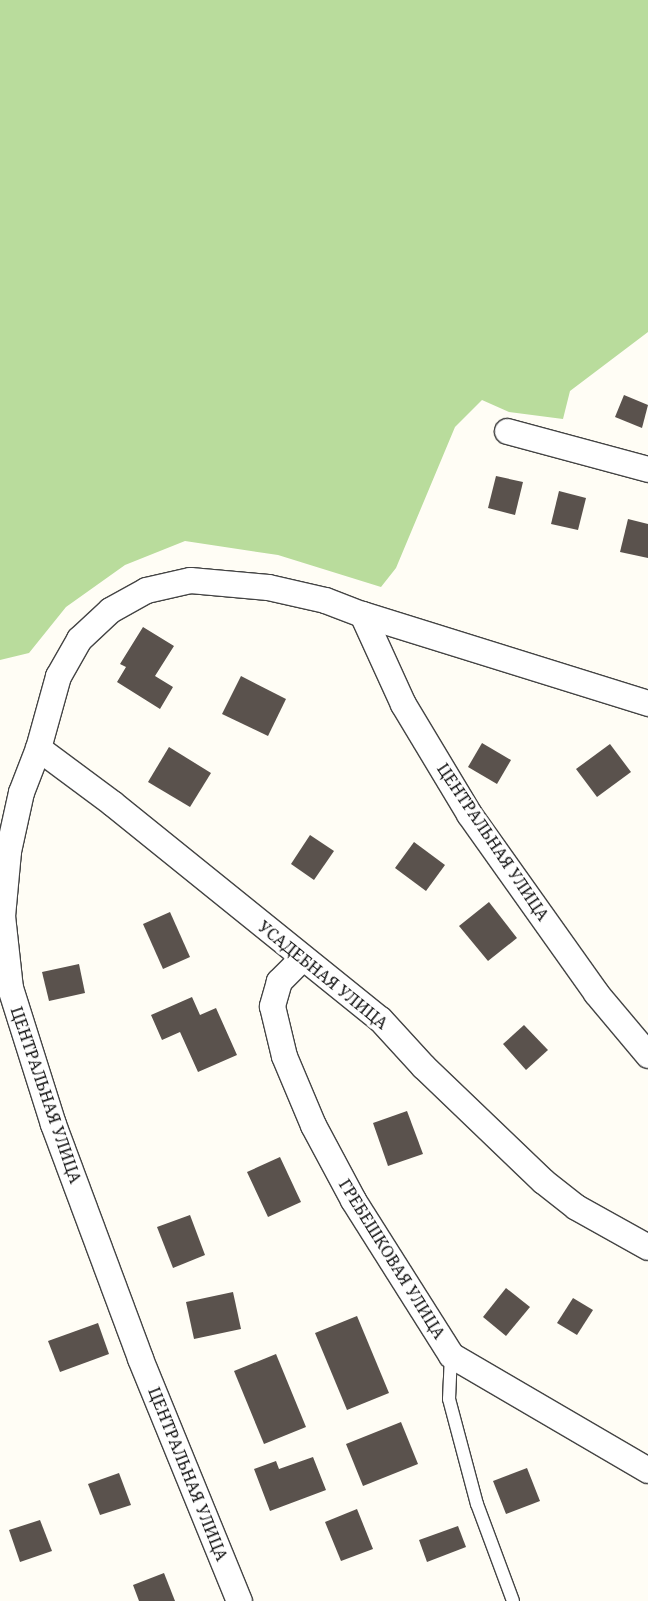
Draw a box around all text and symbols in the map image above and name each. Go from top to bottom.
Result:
street label: ЦЕНТРАЛЬНАЯ УЛИЦА [433,760,553,924]
street label: УСАДЕБНАЯ УЛИЦА [254,917,392,1033]
street label: ЦЕНТРАЛЬНАЯ УЛИЦА [7,1004,85,1186]
street label: ГРЕБЕШКОВАЯ УЛИЦА [335,1176,449,1342]
street label: ЦЕНТРАЛЬНАЯ УЛИЦА [144,1384,232,1564]

